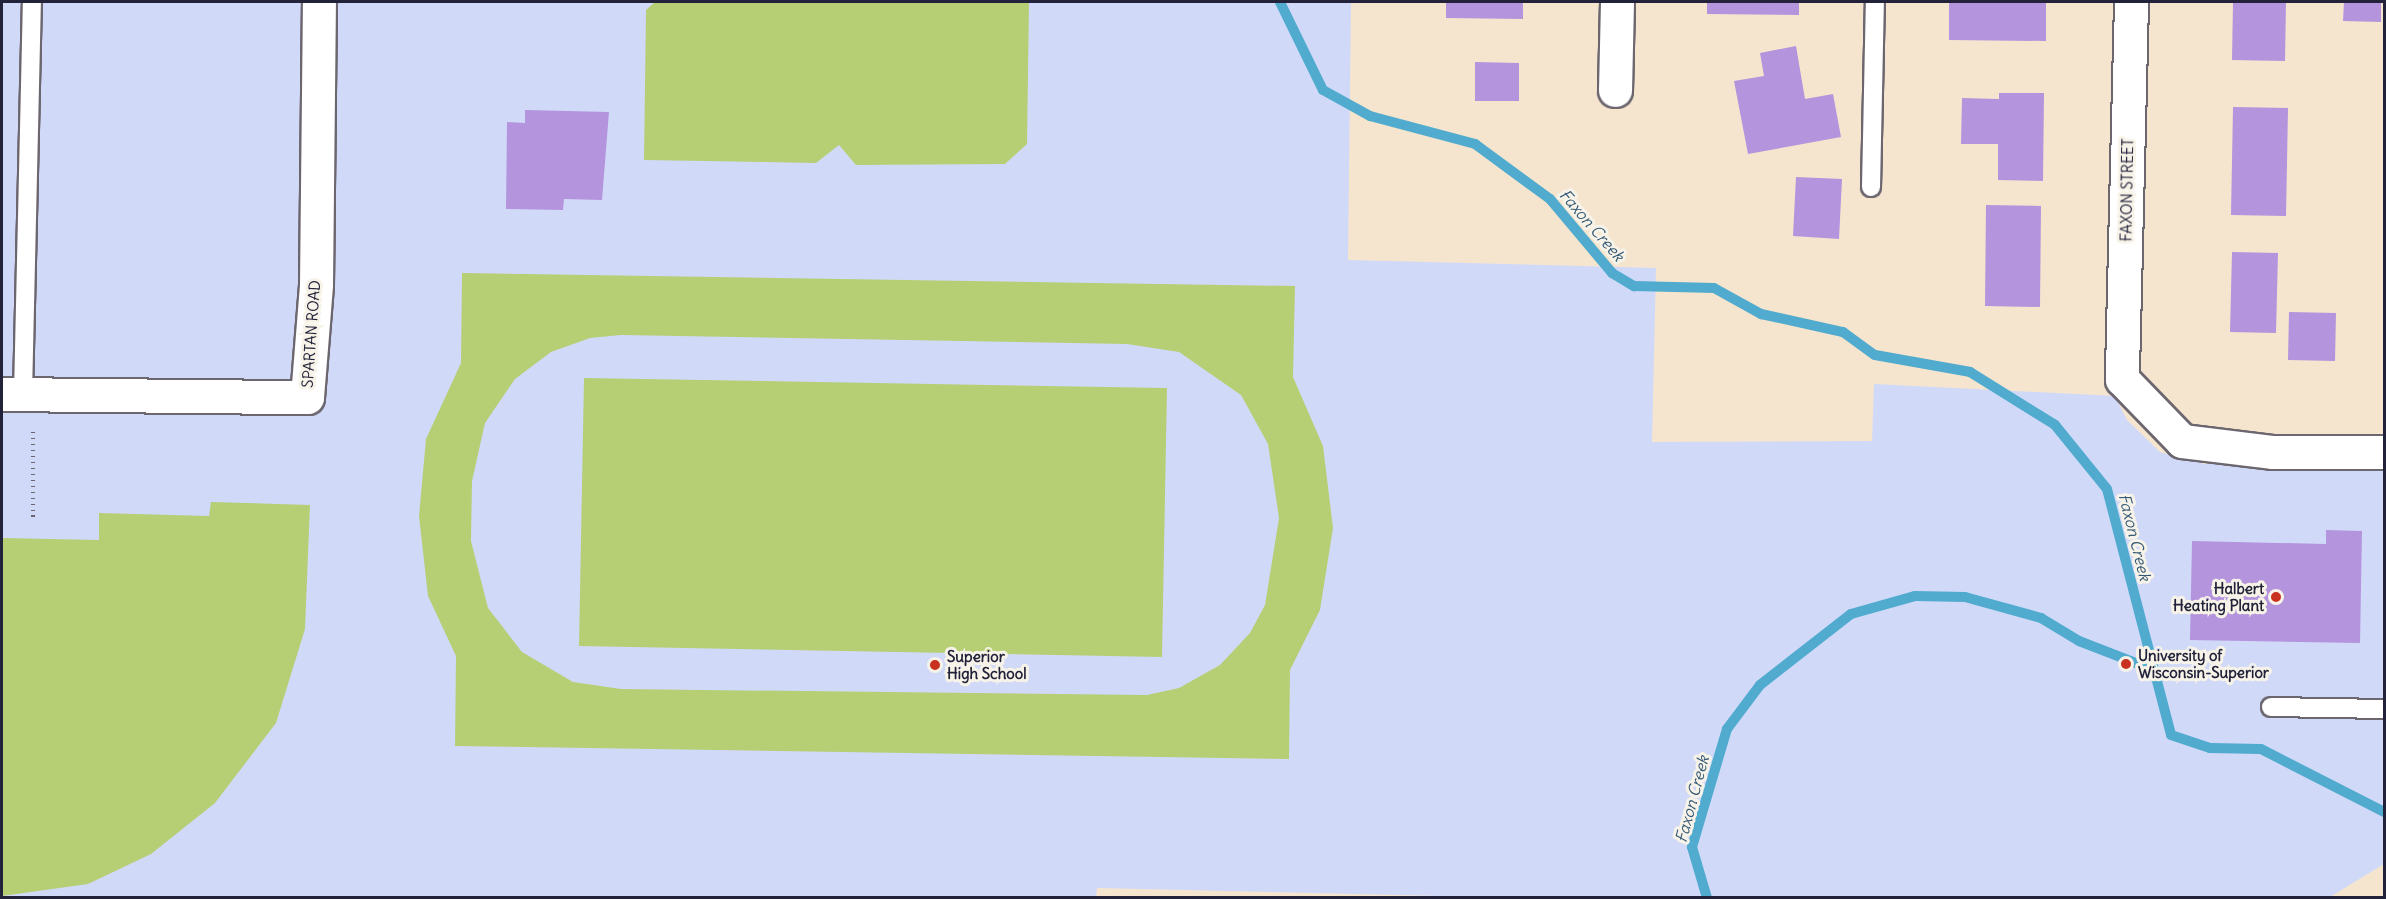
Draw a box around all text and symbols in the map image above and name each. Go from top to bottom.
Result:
street label: FAXON STREET [2117,138,2137,242]
water label: Faxon Creek [1556,185,1628,265]
street label: SPARTAN ROAD [298,280,324,388]
water label: Faxon Creek [2115,492,2155,582]
place label: Halbert Heating Plant [2173,579,2264,614]
marker: Halbert Heating Plant [2269,590,2283,604]
place label: University of Wisconsin-Superior [2138,646,2269,681]
place label: Superior High School [947,647,1027,682]
marker: University of Wisconsin-Superior [2119,657,2133,671]
marker: Superior High School [928,658,942,672]
water label: Faxon Creek [1671,754,1713,844]

